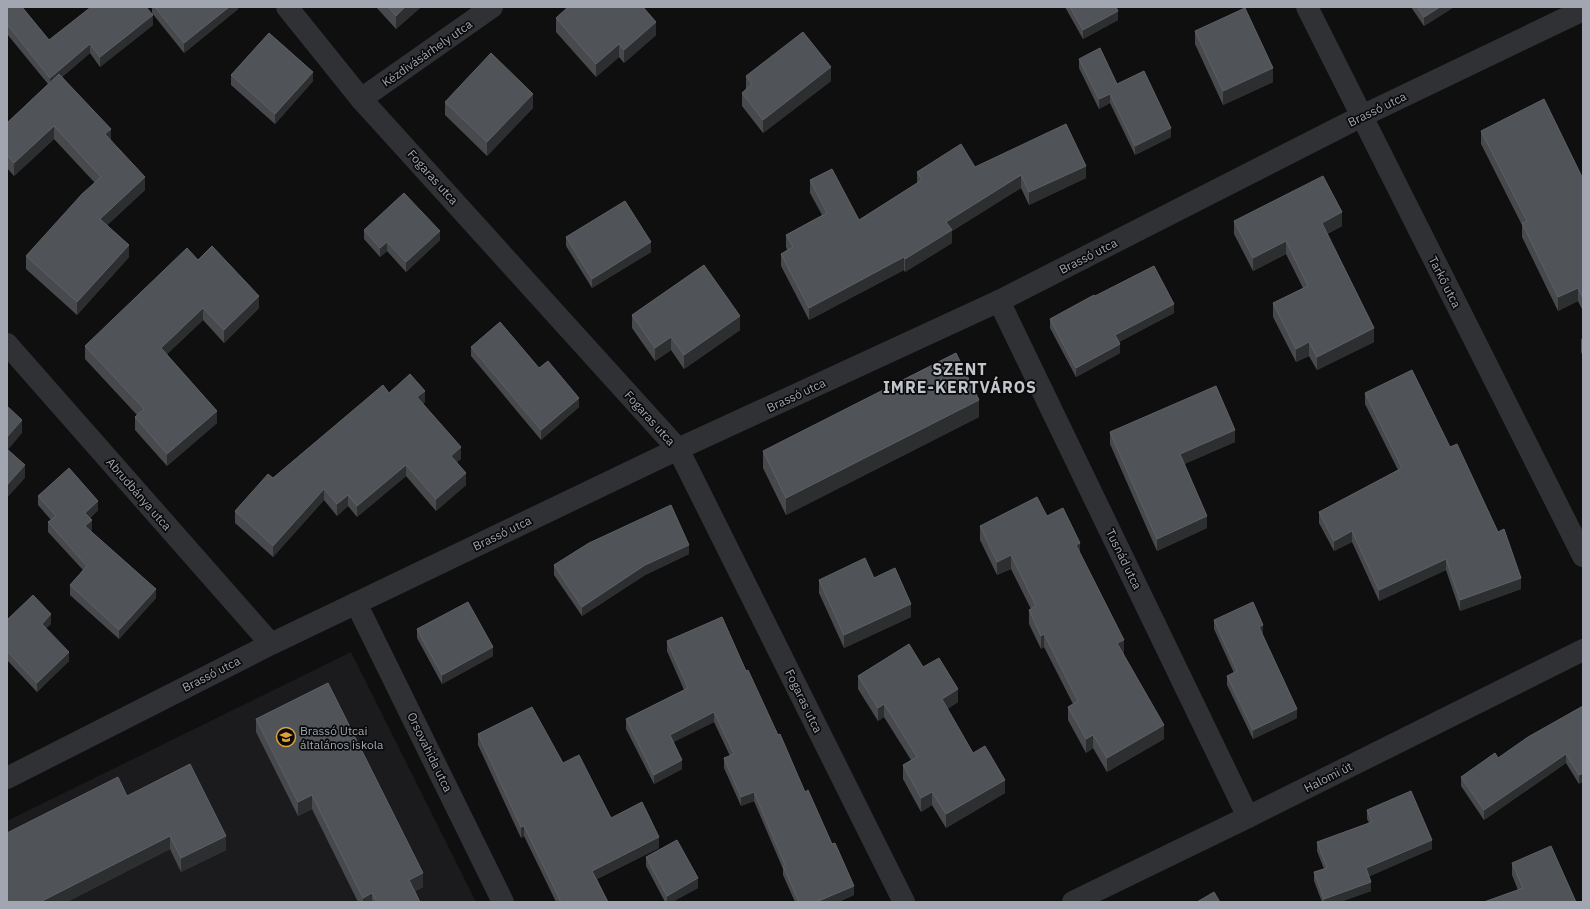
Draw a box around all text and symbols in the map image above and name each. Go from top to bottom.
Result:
street label: Kézdivásárhely utca [379,16,476,90]
street label: Brassó utca [1345,88,1409,130]
street label: Fogaras utca [404,146,462,208]
street label: Brassó utca [1056,235,1120,277]
street label: Tarkő utca [1426,254,1465,311]
district label: SZENT IMRE-KERTVÁROS [883,359,1037,397]
street label: Brassó utca [764,375,828,415]
street label: Fogaras utca [621,387,679,449]
street label: Abrudbánya utca [103,455,175,534]
street label: Brassó utca [470,512,534,554]
street label: Tusnád utca [1103,526,1145,592]
street label: Brassó utca [179,653,243,695]
street label: Fogaras utca [782,667,826,736]
street label: Orsovahida utca [404,710,456,795]
place label: Brassó Utcai általános iskola [300,723,384,752]
school or university icon: Brassó Utcai általános iskola [275,726,297,748]
street label: Halomi út [1301,758,1355,796]

